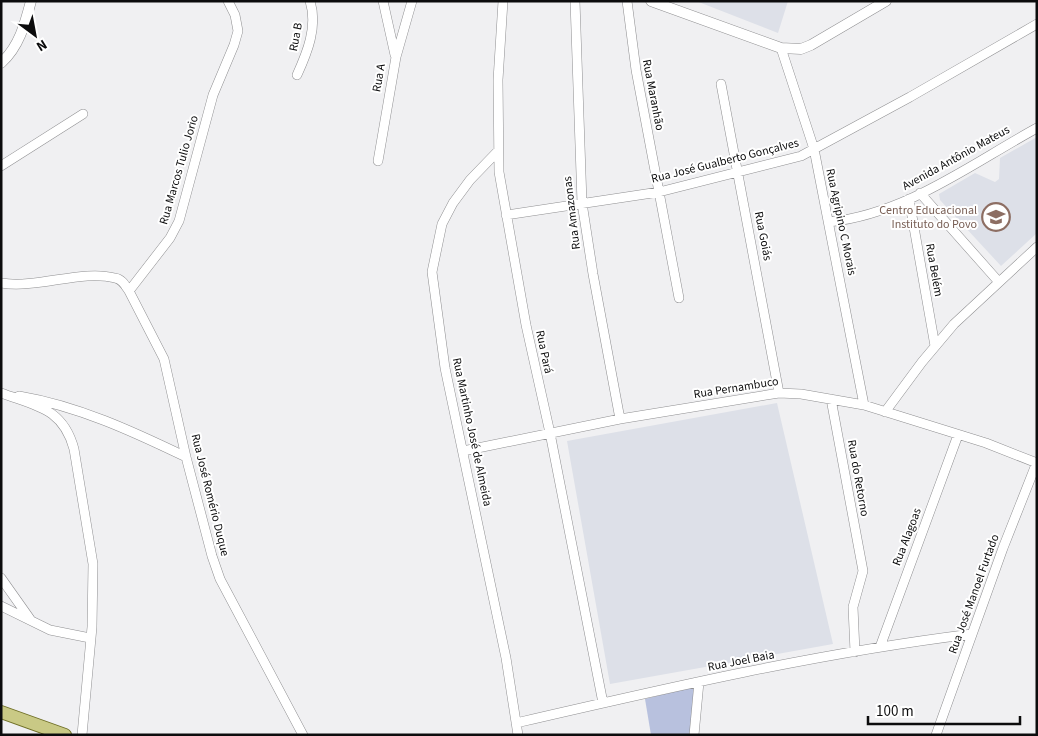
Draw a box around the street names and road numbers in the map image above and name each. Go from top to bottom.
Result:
street label: Rua B [285,21,307,53]
street label: Rua Maranhão [638,58,668,132]
street label: Rua A [368,62,390,93]
street label: Rua Marcos Tulio Jorio [155,113,203,227]
street label: Avenida Antônio Mateus [899,121,1013,195]
street label: Rua José Gualberto Gonçalves [649,134,801,188]
street label: Rua Agripino C Morais [821,167,861,277]
street label: Rua Amazonas [559,176,585,250]
street label: Rua Goiás [750,210,776,262]
street label: Rua Belém [921,242,947,298]
street label: Rua Pará [531,329,557,375]
street label: Rua Martinho José de Almeida [448,356,496,508]
street label: Rua Pernambuco [692,373,780,403]
street label: Rua José Romério Duque [187,432,233,558]
street label: Rua do Retorno [843,438,873,518]
street label: Rua Alagoas [888,506,926,568]
street label: Rua José Manoel Furtado [944,532,1004,656]
street label: Rua Joel Baia [706,646,776,676]

